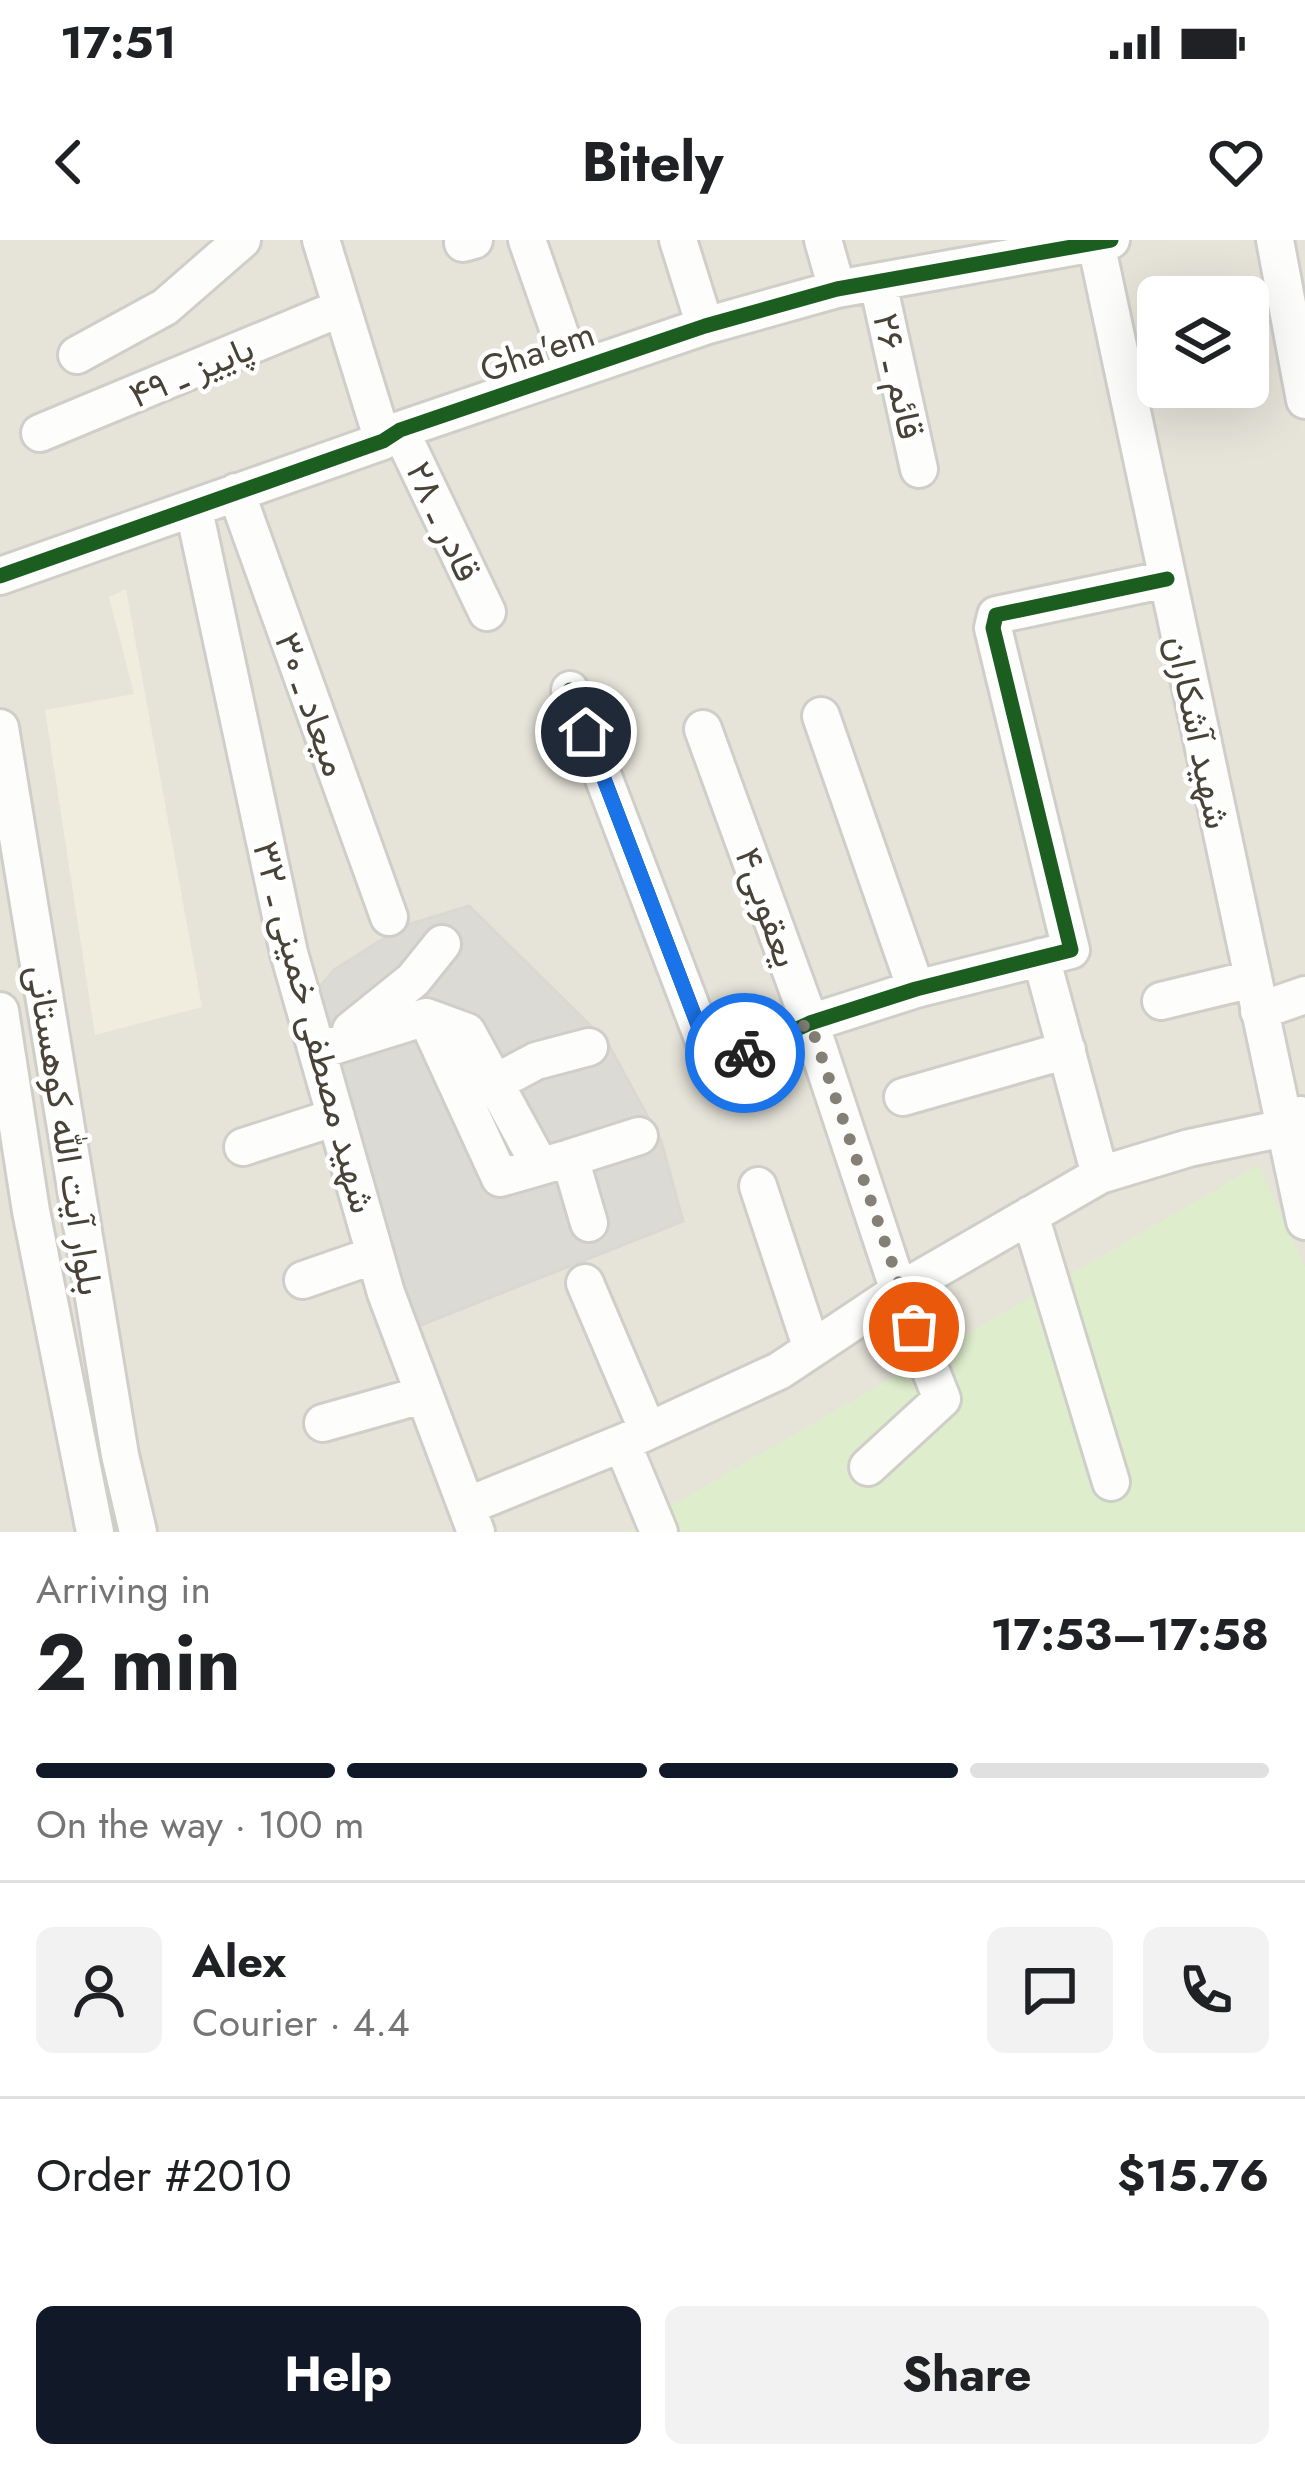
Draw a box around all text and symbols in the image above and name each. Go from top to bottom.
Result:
text: 17:51 [60,10,176,75]
text: Bitely [582,123,723,201]
icon: back [36,129,102,195]
icon: heart [1203,129,1269,195]
map controls [1137,276,1269,408]
button: layers [1137,276,1269,408]
street label: Gha'em [473,307,601,395]
street label: قائم ـ ۲۶ [860,308,938,444]
street label: پاییز ـ ۴۹ [121,322,261,420]
street label: قادر ـ ۲۸ [394,452,494,590]
street label: میعاد ـ ۳۰ [262,625,362,783]
street label: شهید آشکاران [1153,631,1245,833]
pin [535,681,637,783]
icon: home [553,699,619,765]
street label: شهید مصطفی خمینی ـ ۳۲ [240,835,390,1219]
street label: یعقوبی۴ [722,840,814,974]
street label: بلوار آیت الله کوهستانی [14,961,118,1299]
courier [685,993,805,1113]
icon: bike [712,1020,778,1086]
pin [863,1276,965,1378]
icon: bag [881,1294,947,1360]
text: Arriving in [36,1561,211,1618]
text: 17:53–17:58 [990,1602,1269,1667]
text: 2 min [36,1607,241,1719]
text: On the way · 100 m [36,1796,364,1853]
button: person [36,1927,162,2053]
button: chat [987,1927,1113,2053]
button: phone [1143,1927,1269,2053]
text: Alex [192,1929,286,1994]
text: Courier · 4.4 [192,1994,410,2051]
text: Order #2010 [36,2143,292,2208]
text: $15.76 [1117,2143,1269,2208]
button: Help [36,2306,641,2444]
button: Share [665,2306,1269,2444]

